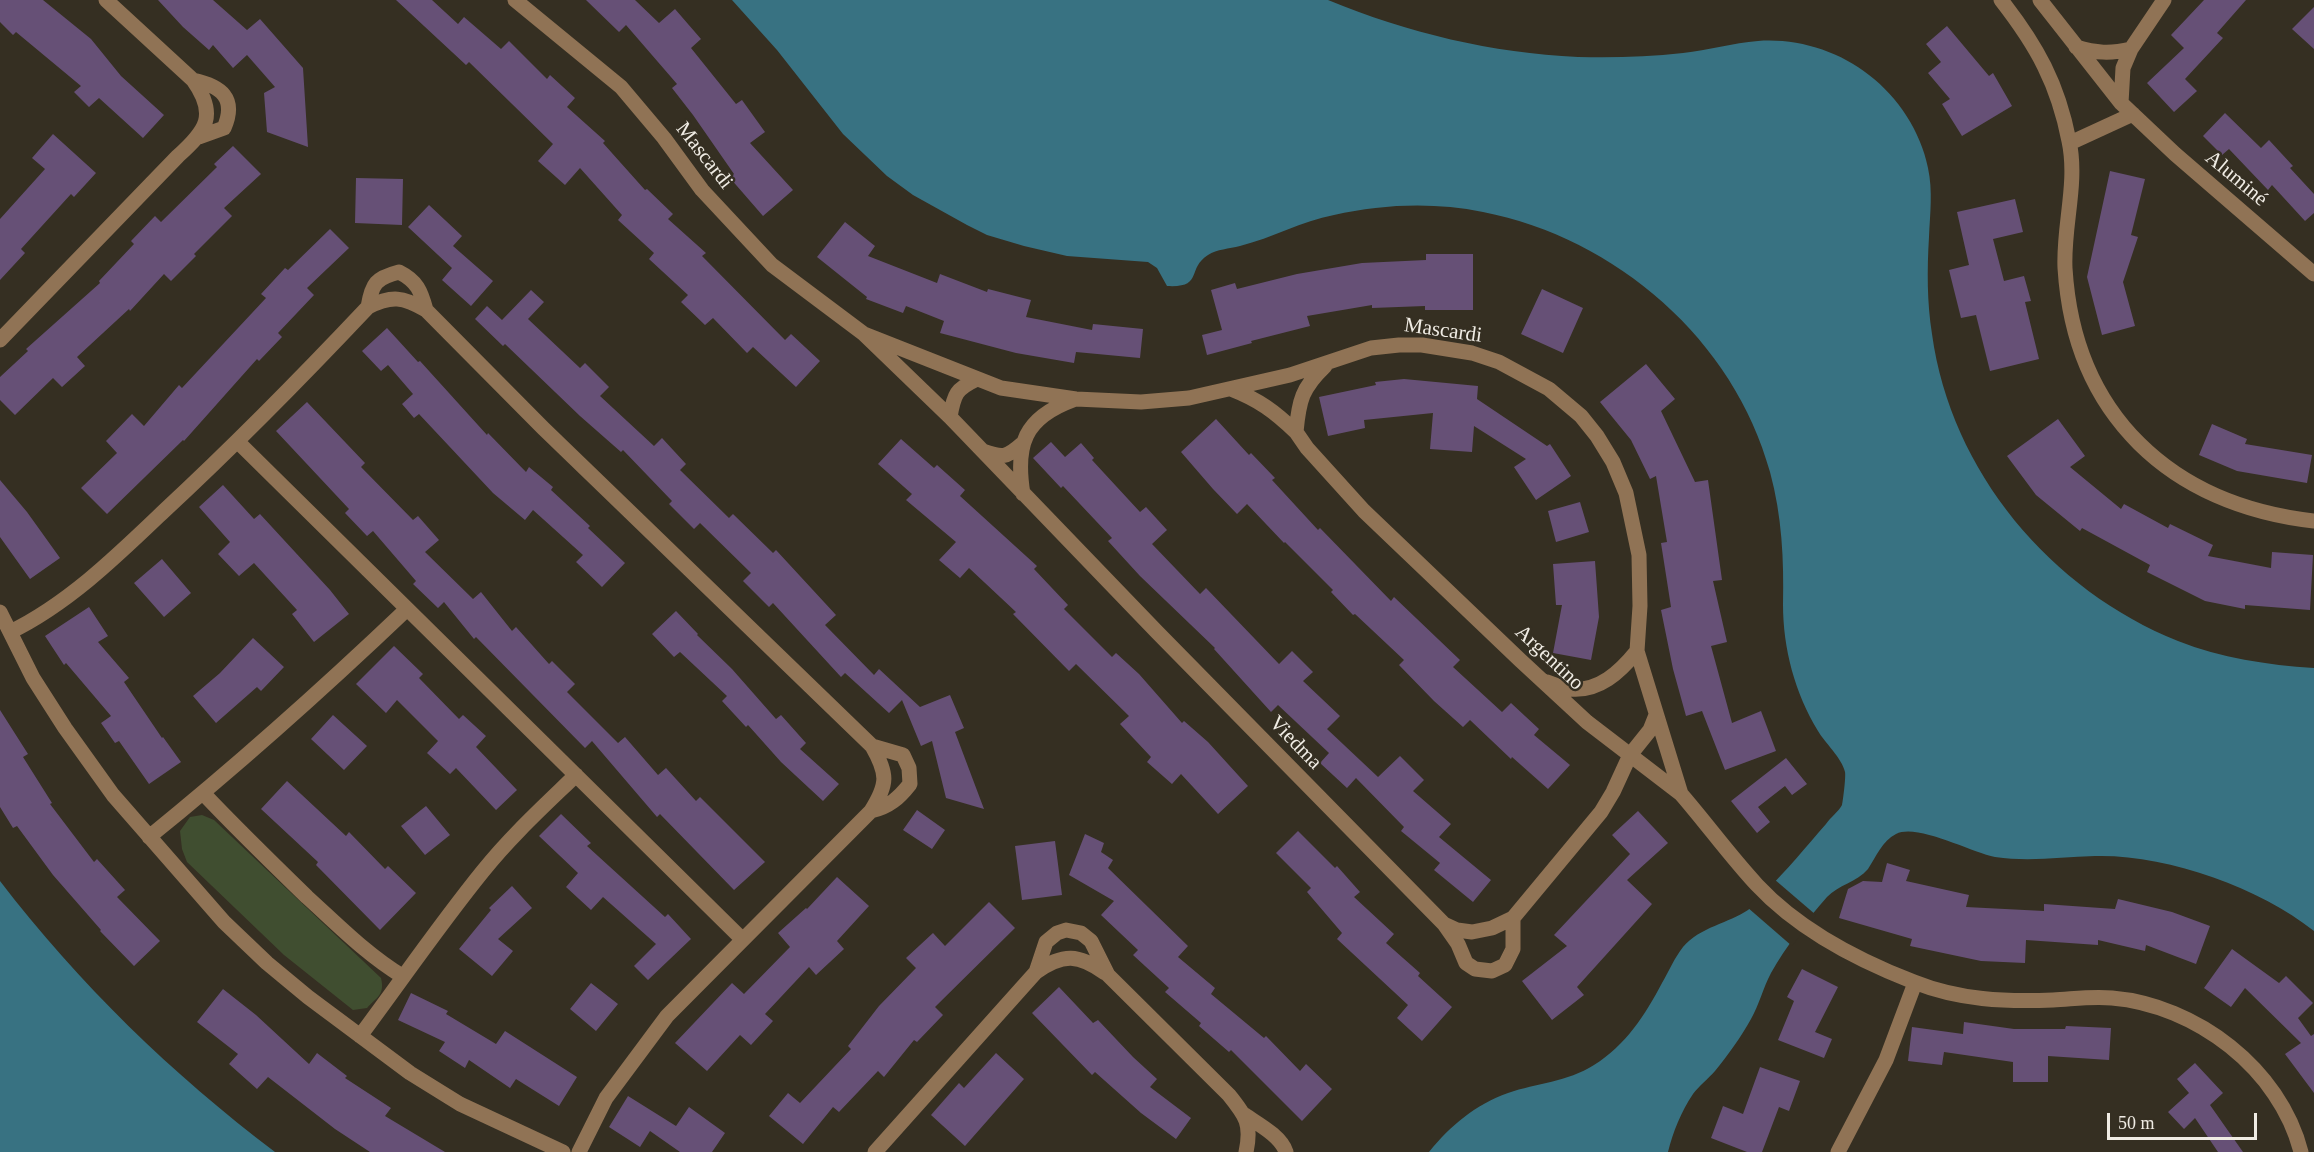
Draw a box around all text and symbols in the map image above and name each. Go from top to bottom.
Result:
street label: Mascardi [670,117,738,195]
street label: Aluminé [2200,146,2272,212]
street label: Mascardi [1403,313,1483,349]
street label: Argentino [1509,620,1589,696]
street label: Viedma [1263,711,1327,775]
scale bar [2110,1101,2260,1139]
text: 50 m [2118,1113,2155,1133]

